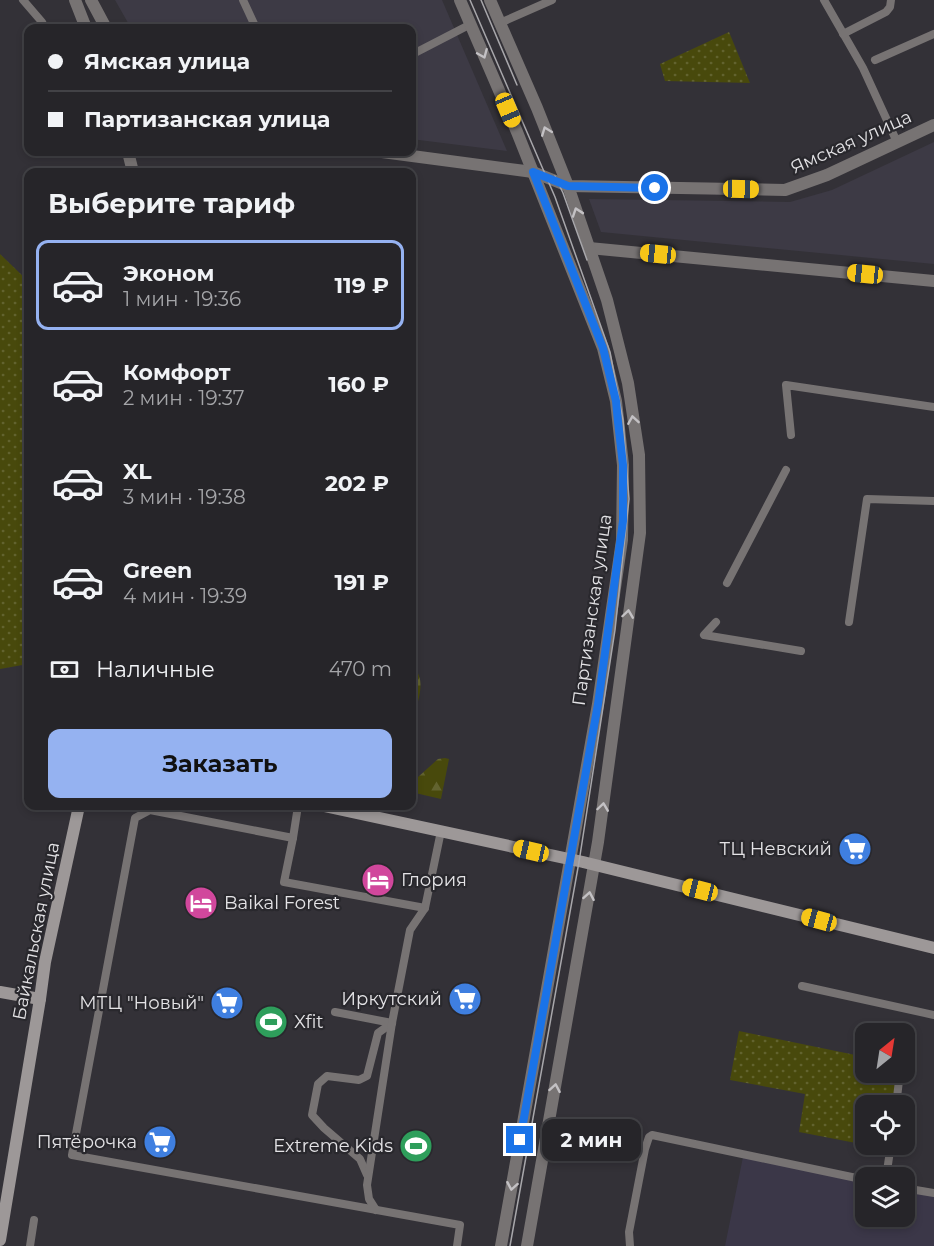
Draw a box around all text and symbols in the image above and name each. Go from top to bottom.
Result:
one-way arrow [476,47,488,58]
text: Ямская улица [84,48,250,75]
car [493,90,523,130]
street label: Ямская улица [787,105,915,179]
text: Партизанская улица [84,106,330,133]
one-way arrow [541,127,553,138]
route start [641,174,668,201]
car [723,180,759,198]
text: Выберите тариф [48,187,295,220]
one-way arrow [571,207,584,218]
car [639,243,677,265]
icon: car [51,258,105,312]
text: Эконом [123,260,214,287]
car [846,263,884,285]
text: 119 ₽ [334,272,389,299]
text: 1 мин · 19:36 [123,287,241,311]
icon: car [51,357,105,411]
text: Комфорт [123,359,231,386]
text: 160 ₽ [328,371,389,398]
text: 2 мин · 19:37 [123,386,245,410]
one-way arrow [628,416,640,425]
icon: car [51,456,105,510]
text: XL [123,458,152,485]
text: 202 ₽ [325,470,389,497]
text: 3 мин · 19:38 [123,485,246,509]
street label: Партизанская улица [568,513,616,707]
icon: car [51,555,105,609]
text: Green [123,557,192,584]
text: 191 ₽ [335,569,389,596]
text: 4 мин · 19:39 [123,584,247,608]
one-way arrow [622,609,634,619]
icon: cash [48,653,81,686]
text: Наличные [96,656,215,683]
text: 470 m [329,657,392,681]
button: Заказать [48,729,392,798]
one-way arrow [597,803,609,812]
supermarket icon: ТЦ Невский [837,831,873,867]
car [511,838,551,864]
place label: ТЦ Невский [720,838,832,860]
street label: Байкальская улица [8,840,64,1022]
hotel icon: Глория [360,862,396,898]
place label: Глория [401,869,467,891]
car [680,877,720,903]
hotel icon: Baikal Forest [183,885,219,921]
place label: Baikal Forest [224,892,340,914]
one-way arrow [582,892,595,902]
car [799,907,839,933]
supermarket icon: Иркутский [447,981,483,1017]
supermarket icon: МТЦ "Новый" [209,985,245,1021]
place label: Иркутский [341,988,442,1010]
place label: МТЦ "Новый" [79,992,204,1014]
sports icon: Xfit [253,1004,289,1040]
place label: Xfit [294,1011,324,1033]
north arrow [855,1023,915,1083]
map controls [855,1023,915,1227]
one-way arrow [548,1084,561,1094]
button: locate [855,1095,915,1155]
callout: 2 мин [541,1119,640,1161]
supermarket icon: Пятёрочка [142,1124,178,1160]
route end [506,1126,533,1153]
sports icon: Extreme Kids [398,1128,434,1164]
text: 2 мин [561,1128,622,1152]
place label: Пятёрочка [37,1131,137,1153]
place label: Extreme Kids [273,1135,393,1157]
button: layers [855,1167,915,1227]
one-way arrow [506,1181,519,1191]

